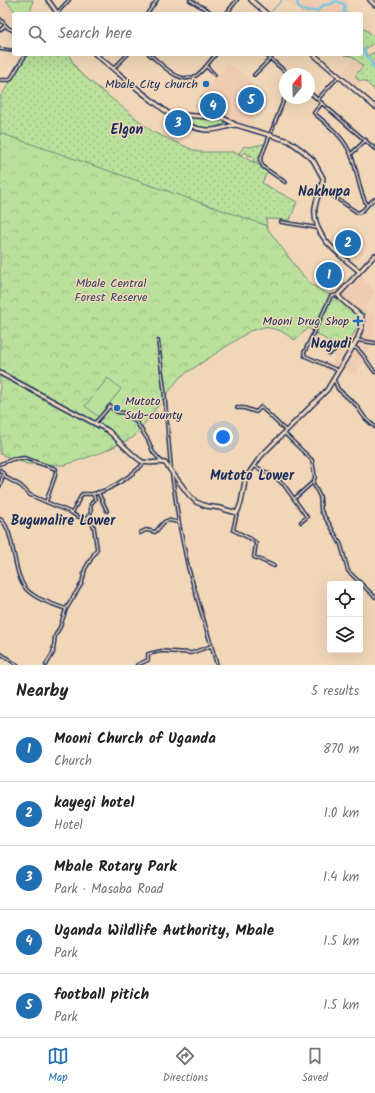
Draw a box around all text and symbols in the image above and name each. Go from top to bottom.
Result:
search box [12,12,363,56]
text: Search here [58,22,132,46]
icon: search [26,23,48,45]
north arrow [279,68,315,104]
place label: Mbale City church [105,75,198,94]
marker: Mbale City church [201,79,211,89]
pin: 5 [238,85,264,115]
pin: 4 [200,91,226,121]
pin: 3 [165,108,191,138]
district label: Elgon [111,119,143,141]
district label: Nakhupa [298,181,350,203]
pin: 2 [335,228,361,258]
pin: 1 [316,260,342,290]
park label: Mbale Central Forest Reserve [74,274,148,307]
place label: Mooni Drug Shop [263,312,349,331]
marker: Mooni Drug Shop [352,315,364,327]
district label: Nagudi [311,333,352,355]
place label: Mutoto Sub-county [125,392,183,425]
marker: Mutoto Sub-county [112,403,122,413]
your location [213,427,233,447]
district label: Mutoto Lower [210,465,295,487]
district label: Bugunalire Lower [11,510,116,532]
map controls [327,581,363,653]
button: locate [327,581,363,617]
button: layers [327,617,363,653]
text: Nearby [16,678,68,705]
text: 5 results [311,681,359,702]
text: Mooni Church of Uganda [54,727,216,751]
text: 1 [27,739,31,760]
text: 870 m [323,739,359,760]
text: Church [54,751,92,772]
text: kayegi hotel [54,791,134,815]
text: 2 [25,803,33,824]
text: 1.0 km [324,803,359,824]
text: Hotel [54,815,83,836]
text: Mbale Rotary Park [54,855,177,879]
text: 3 [25,867,33,888]
text: 1.4 km [323,867,359,888]
text: Park · Masaba Road [54,879,163,900]
text: Uganda Wildlife Authority, Mbale [54,919,274,943]
text: 4 [25,931,33,952]
text: 1.5 km [323,931,359,952]
text: Park [54,943,78,964]
text: football pitich [54,983,149,1007]
text: 5 [26,995,32,1016]
text: 1.5 km [323,995,359,1016]
text: Park [54,1007,78,1028]
tab: Map [47,1045,69,1087]
tab: Directions [163,1045,208,1087]
tab: Saved [302,1045,328,1087]

